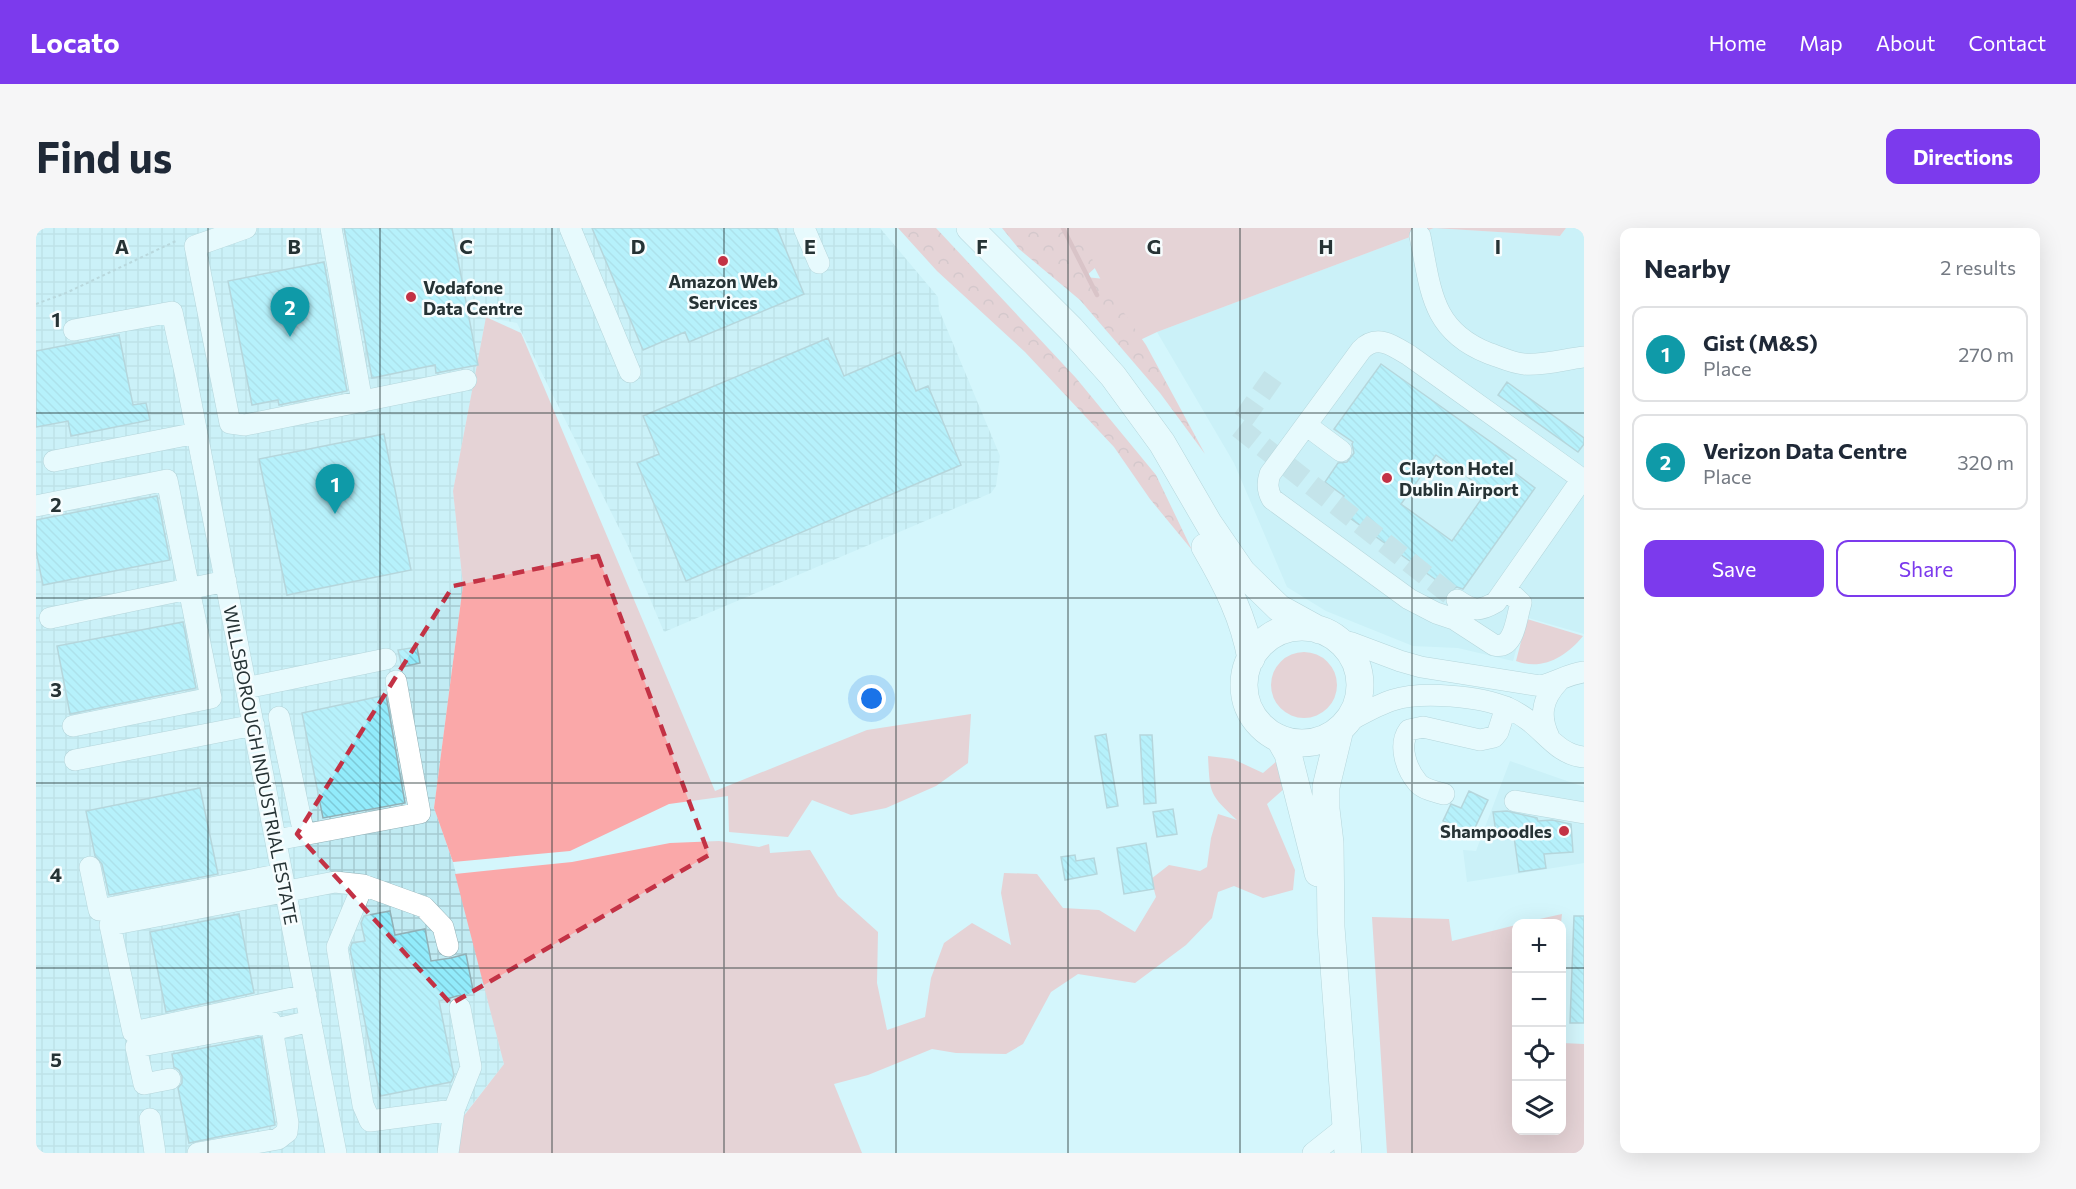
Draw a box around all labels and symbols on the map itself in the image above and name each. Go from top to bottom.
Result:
text: A [115,234,129,258]
text: B [287,234,301,258]
text: C [459,234,473,258]
text: D [631,234,645,258]
text: E [804,234,816,258]
text: F [976,234,988,258]
text: G [1147,234,1161,258]
text: H [1319,234,1334,258]
text: I [1495,234,1501,258]
marker: Amazon Web Services [716,254,730,268]
place label: Amazon Web Services [668,270,778,313]
place label: Vodafone Data Centre [423,276,523,319]
pin: 2 [270,288,310,337]
marker: Vodafone Data Centre [404,290,418,304]
text: 1 [51,307,61,331]
place label: Clayton Hotel Dublin Airport [1399,457,1519,500]
pin: 1 [316,464,354,514]
marker: Clayton Hotel Dublin Airport [1380,471,1394,485]
text: 2 [50,492,62,516]
street label: WILLSBOROUGH INDUSTRIAL ESTATE [219,603,303,927]
text: 3 [50,677,62,701]
your location [857,684,886,713]
place label: Shampoodles [1440,820,1552,842]
marker: Shampoodles [1557,824,1571,838]
text: 4 [50,862,62,886]
text: 5 [50,1047,62,1071]

